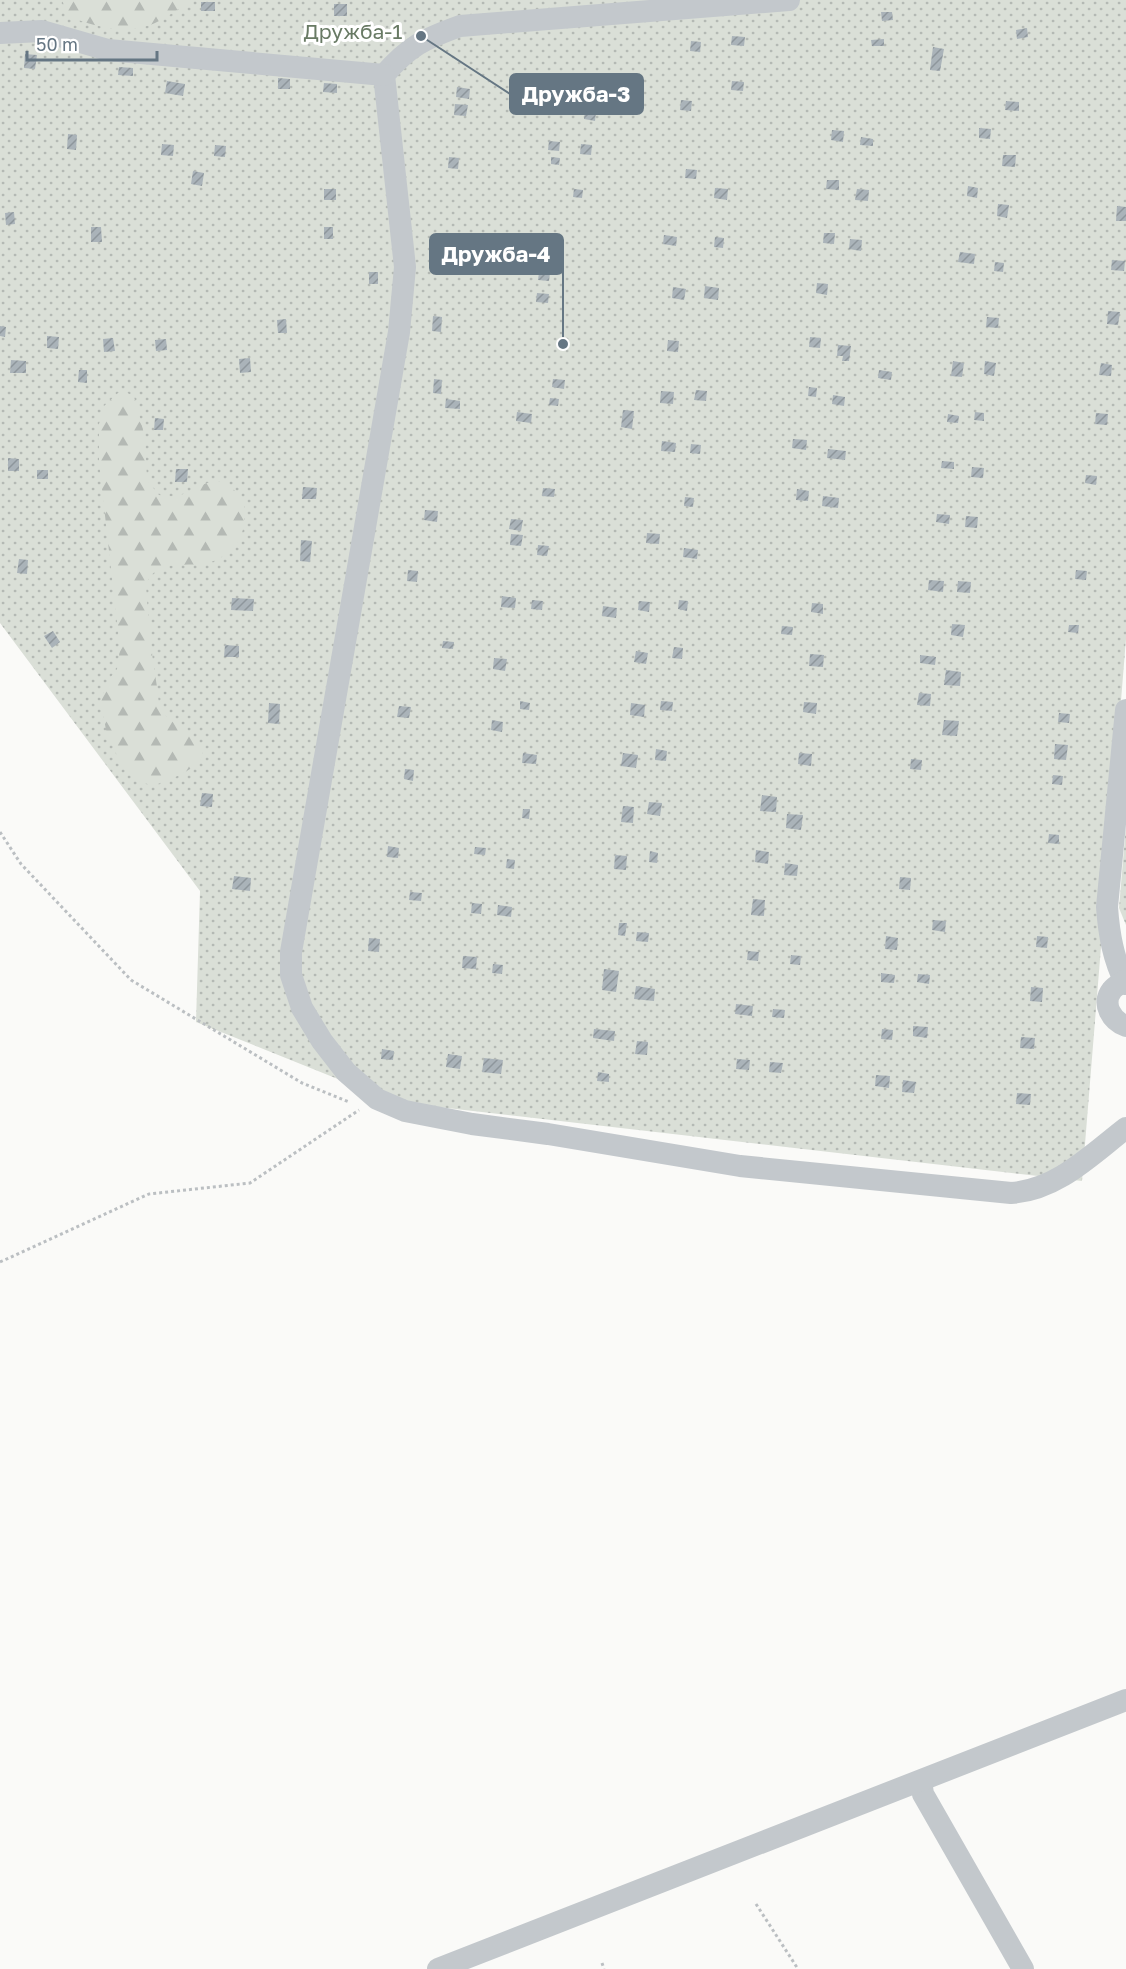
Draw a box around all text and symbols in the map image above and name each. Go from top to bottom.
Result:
park label: Дружба-1 [304,18,402,44]
scale bar [27,24,158,62]
text: 50 m [36,33,78,55]
callout: Дружба-3 [510,74,643,114]
text: Дружба-3 [522,80,630,107]
callout: Дружба-4 [430,234,563,274]
text: Дружба-4 [441,240,551,267]

